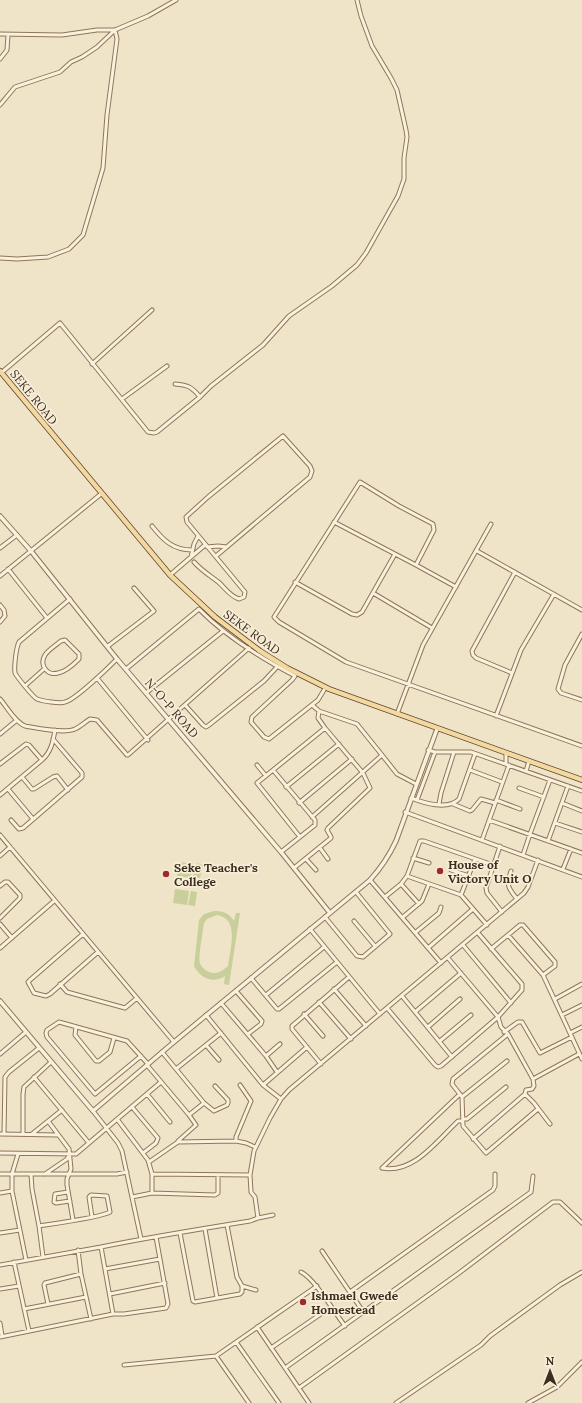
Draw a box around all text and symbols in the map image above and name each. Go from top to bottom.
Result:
street label: SEKE ROAD [7,366,61,428]
street label: SEKE ROAD [221,606,283,658]
street label: N-O-P ROAD [142,675,202,741]
place label: House of Victory Unit O [448,857,531,886]
place label: Seke Teacher's College [174,860,258,889]
marker: House of Victory Unit O [435,866,445,876]
marker: Seke Teacher's College [161,869,171,879]
place label: Ishmael Gwede Homestead [311,1288,399,1317]
marker: Ishmael Gwede Homestead [298,1297,308,1307]
north arrow [530,1351,570,1391]
text: N [546,1354,555,1368]

